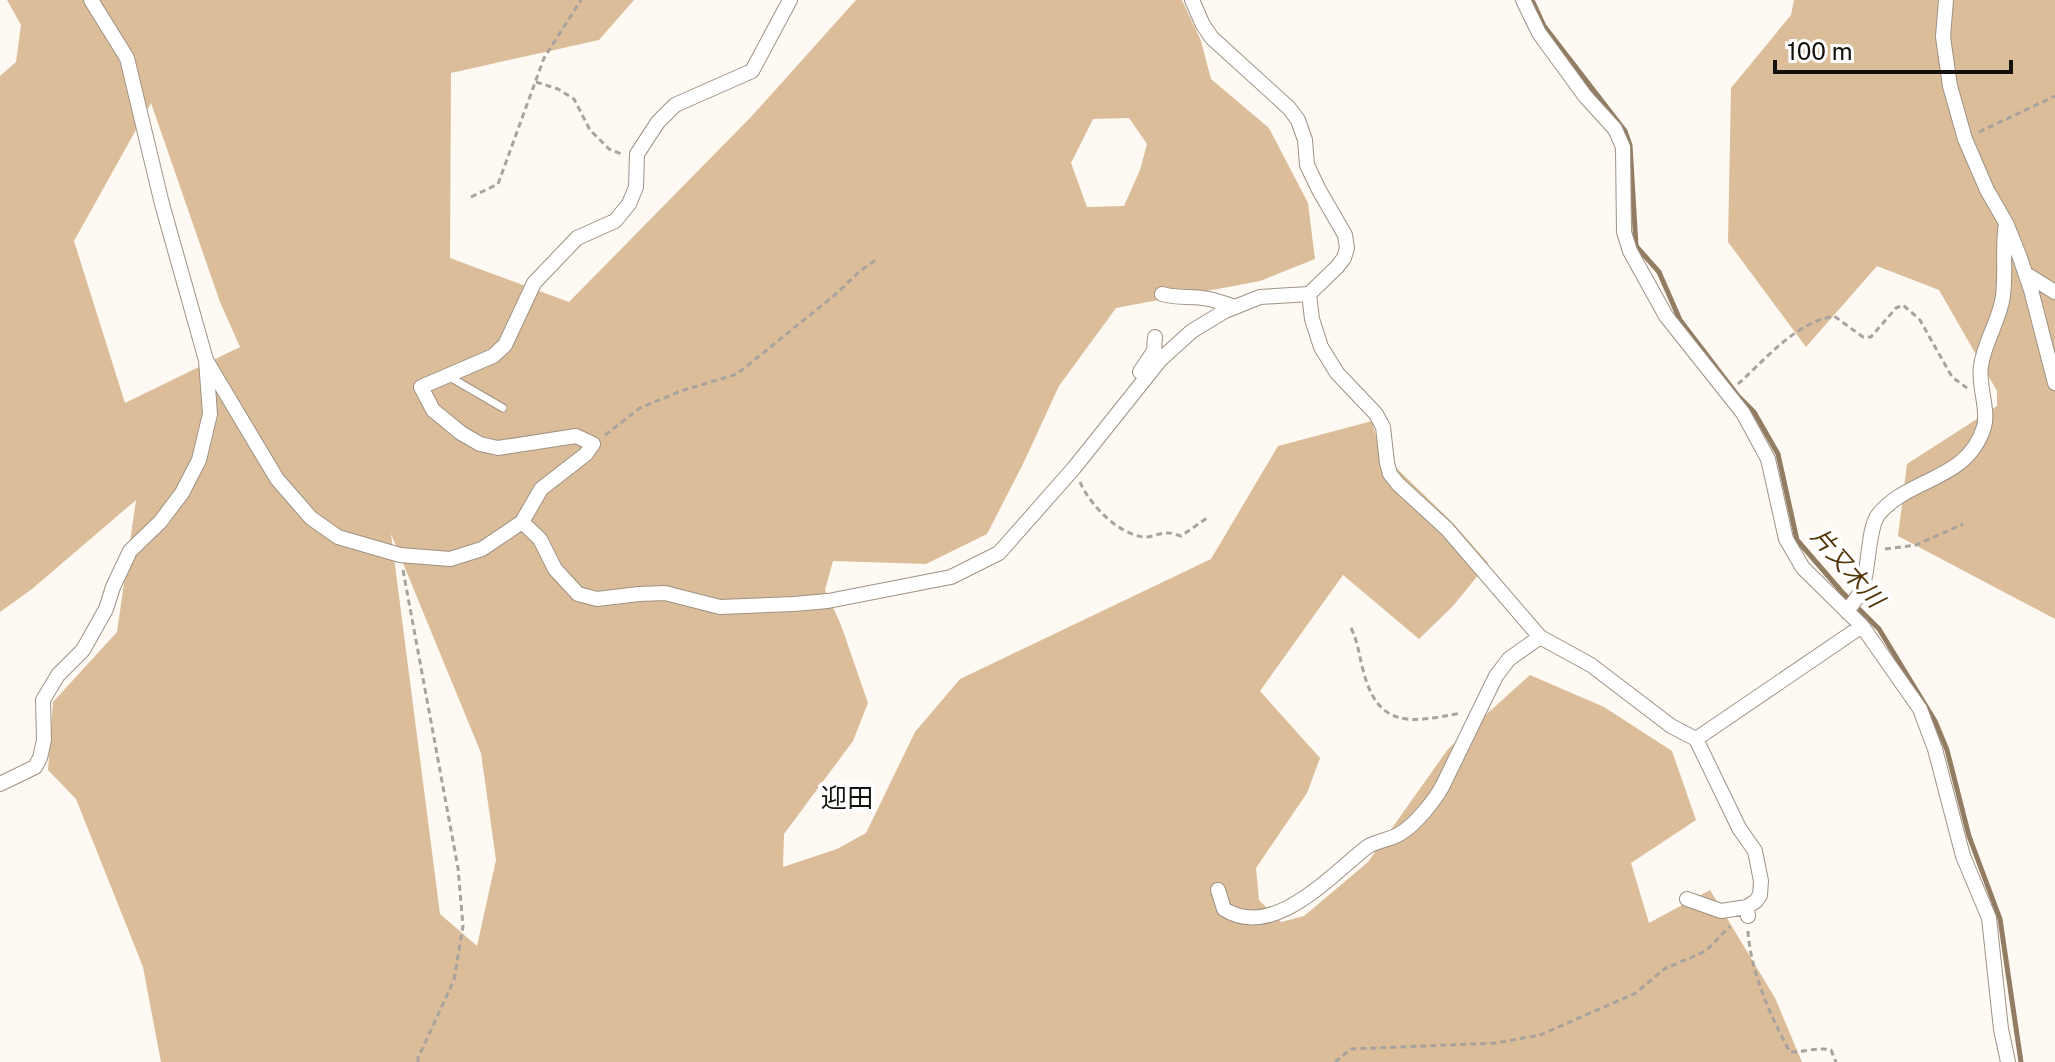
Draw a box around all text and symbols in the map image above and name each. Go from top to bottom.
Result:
scale bar [1775,24,2011,74]
text: 100 m [1787,37,1853,65]
water label: 片又木川 [1806,522,1892,615]
district label: 迎田 [821,782,873,813]

